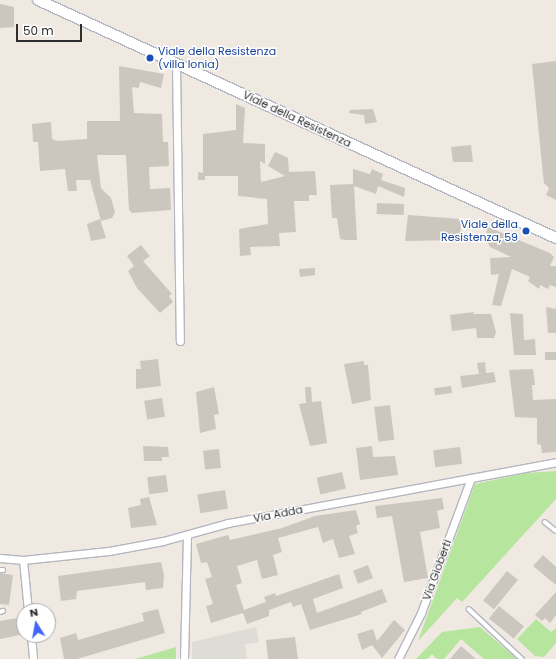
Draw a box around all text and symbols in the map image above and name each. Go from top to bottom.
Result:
scale bar [18,16,84,42]
text: 50 m [23,22,54,39]
place label: Viale della Resistenza (villa Ionia) [158,45,276,71]
marker: Viale della Resistenza (villa Ionia) [145,53,155,63]
street label: Viale della Resistenza [241,88,353,150]
place label: Viale della Resistenza, 59 [441,218,518,244]
marker: Viale della Resistenza, 59 [521,226,531,236]
street label: Via Adda [252,503,304,525]
street label: Via Gioberti [420,538,454,602]
north arrow [16,603,56,643]
text: N [28,604,39,621]

